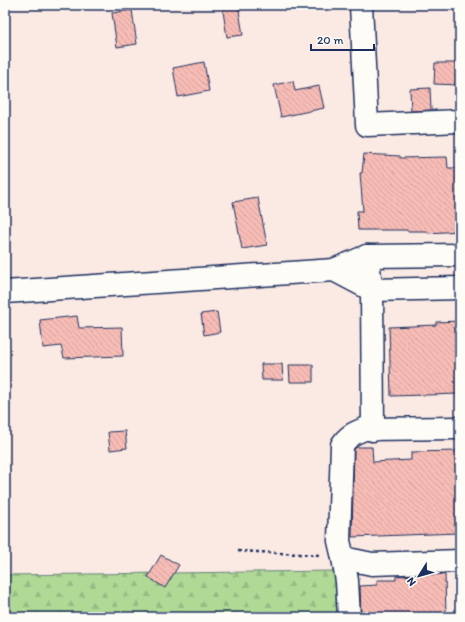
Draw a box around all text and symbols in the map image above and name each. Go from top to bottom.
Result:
scale bar [311,26,374,52]
text: 20 m [317,33,344,47]
north arrow [399,556,439,596]
text: N [404,575,419,589]

